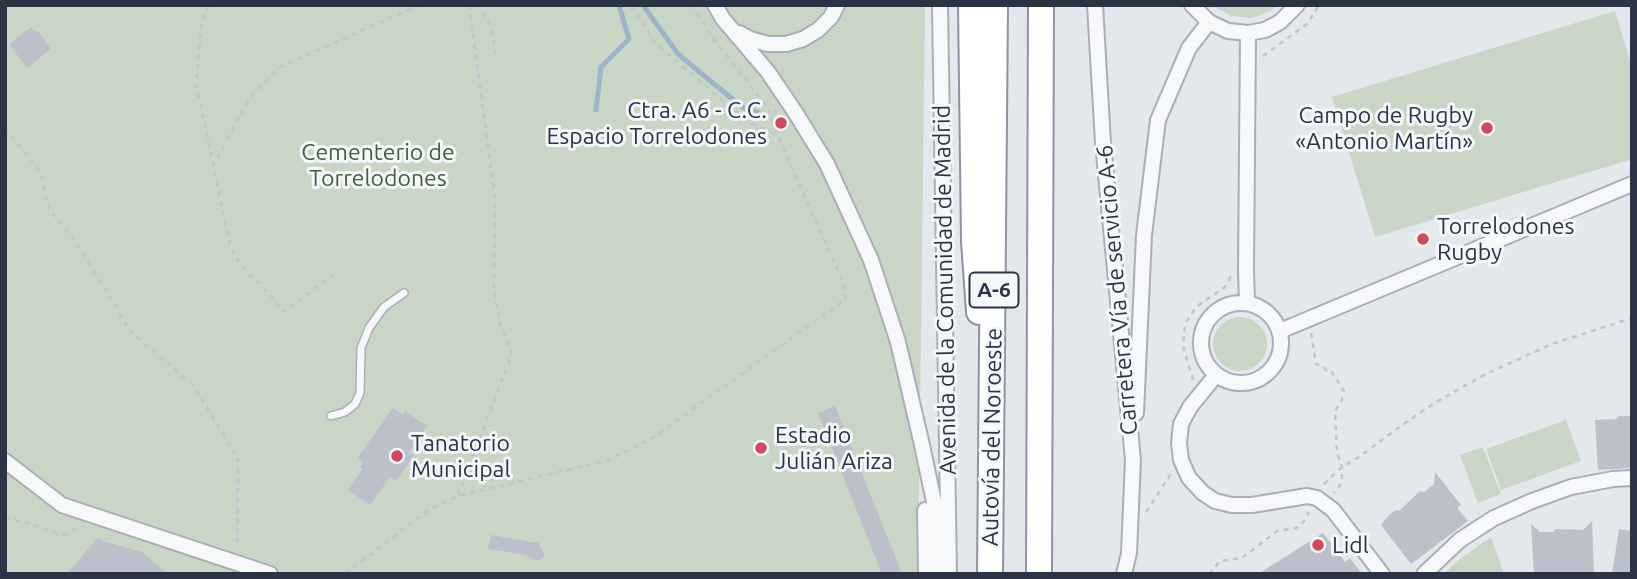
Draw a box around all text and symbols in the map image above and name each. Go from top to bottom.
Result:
place label: Ctra. A6 - C.C. Espacio Torrelodones [546,96,767,150]
place label: Campo de Rugby «Antonio Martín» [1295,101,1473,155]
street label: Avenida de la Comunidad de Madrid [928,105,962,475]
marker: Ctra. A6 - C.C. Espacio Torrelodones [773,115,789,131]
marker: Campo de Rugby «Antonio Martín» [1479,120,1495,136]
park label: Cementerio de Torrelodones [301,138,455,192]
street label: Carretera Vía de servicio A-6 [1091,144,1143,436]
place label: Torrelodones Rugby [1437,212,1574,266]
marker: Torrelodones Rugby [1415,231,1431,247]
road number: A-6 [970,272,1018,308]
street label: Autovía del Noroeste [976,328,1008,546]
place label: Estadio Julián Ariza [775,421,893,475]
place label: Tanatorio Municipal [411,429,510,483]
marker: Estadio Julián Ariza [753,440,769,456]
marker: Tanatorio Municipal [389,448,405,464]
place label: Lidl [1332,531,1369,559]
marker: Lidl [1310,537,1326,553]

